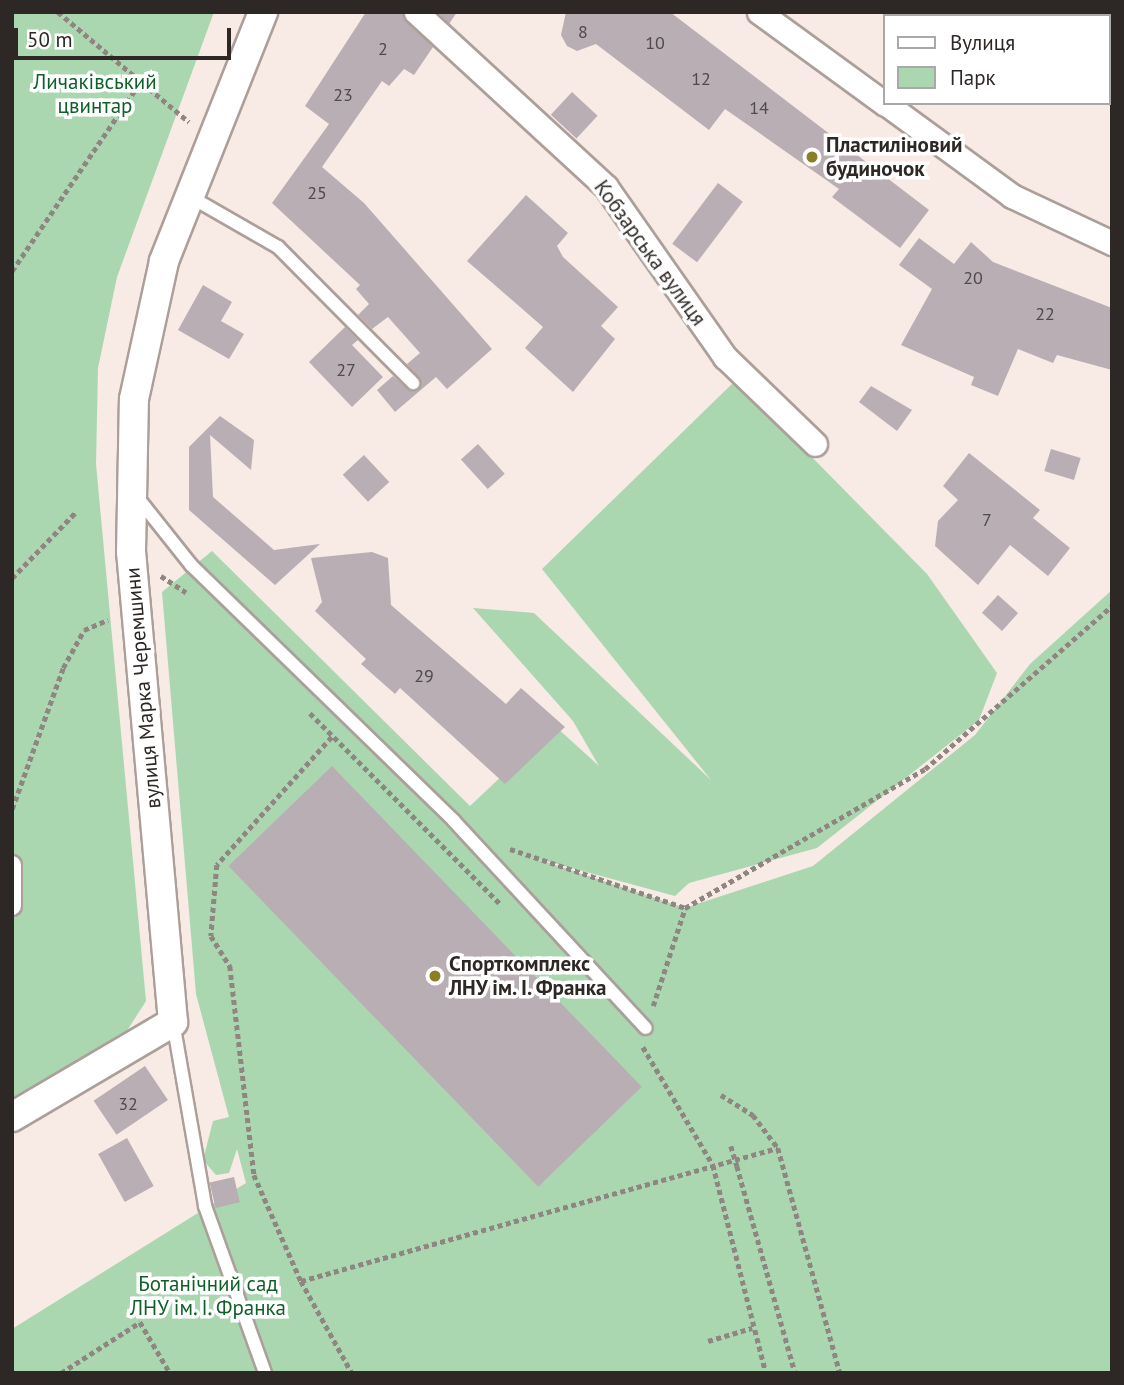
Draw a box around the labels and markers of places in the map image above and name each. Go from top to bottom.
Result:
place label: Пластиліновий будиночок [826,132,962,182]
marker: Пластиліновий будиночок [804,149,820,165]
place label: Спорткомплекс ЛНУ ім. І. Франка [449,951,610,1001]
marker: Спорткомплекс ЛНУ ім. І. Франка [427,968,443,984]

